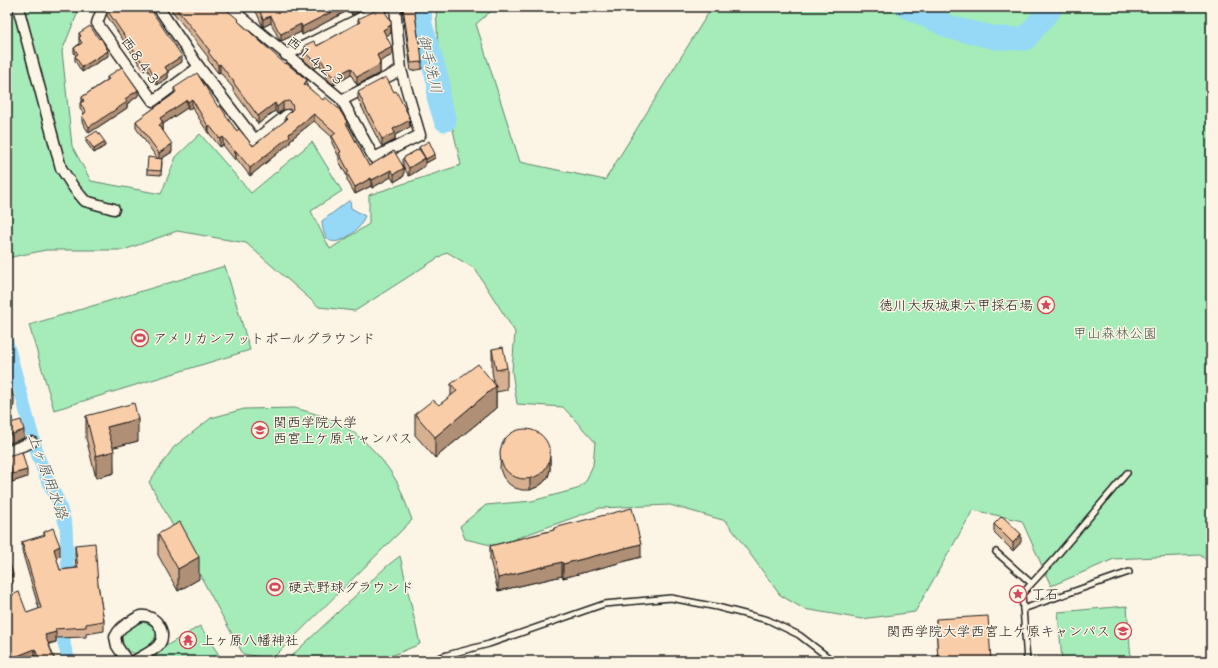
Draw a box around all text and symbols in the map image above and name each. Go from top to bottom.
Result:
street label: 西１４２３ [283,31,349,90]
street label: 西８４３ [118,32,165,89]
water label: 御手洗川 [414,32,447,95]
place label: 徳川大坂城東六甲採石場 [879,295,1033,314]
place icon: 徳川大坂城東六甲採石場 [1036,295,1056,315]
park label: 甲山森林公園 [1073,323,1157,342]
sports icon: アメリカンフットボールグラウンド [130,328,150,348]
place label: アメリカンフットボールグラウンド [153,328,376,347]
place label: 関西学院大学 西宮上ケ原キャンパス [273,412,412,447]
school or university icon: 関西学院大学 西宮上ケ原キャンパス [250,420,270,440]
water label: 上ヶ原用水路 [24,430,74,522]
sports icon: 硬式野球グラウンド [265,577,285,597]
place label: 硬式野球グラウンド [288,577,414,596]
place icon: 丁石 [1008,584,1028,604]
place label: 丁石 [1031,584,1059,603]
place label: 関西学院大学西宮上ケ原キャンパス [887,621,1110,640]
school or university icon: 関西学院大学西宮上ケ原キャンパス [1113,621,1133,641]
temple icon: 上ヶ原八幡神社 [178,630,198,650]
place label: 上ヶ原八幡神社 [201,630,299,649]

